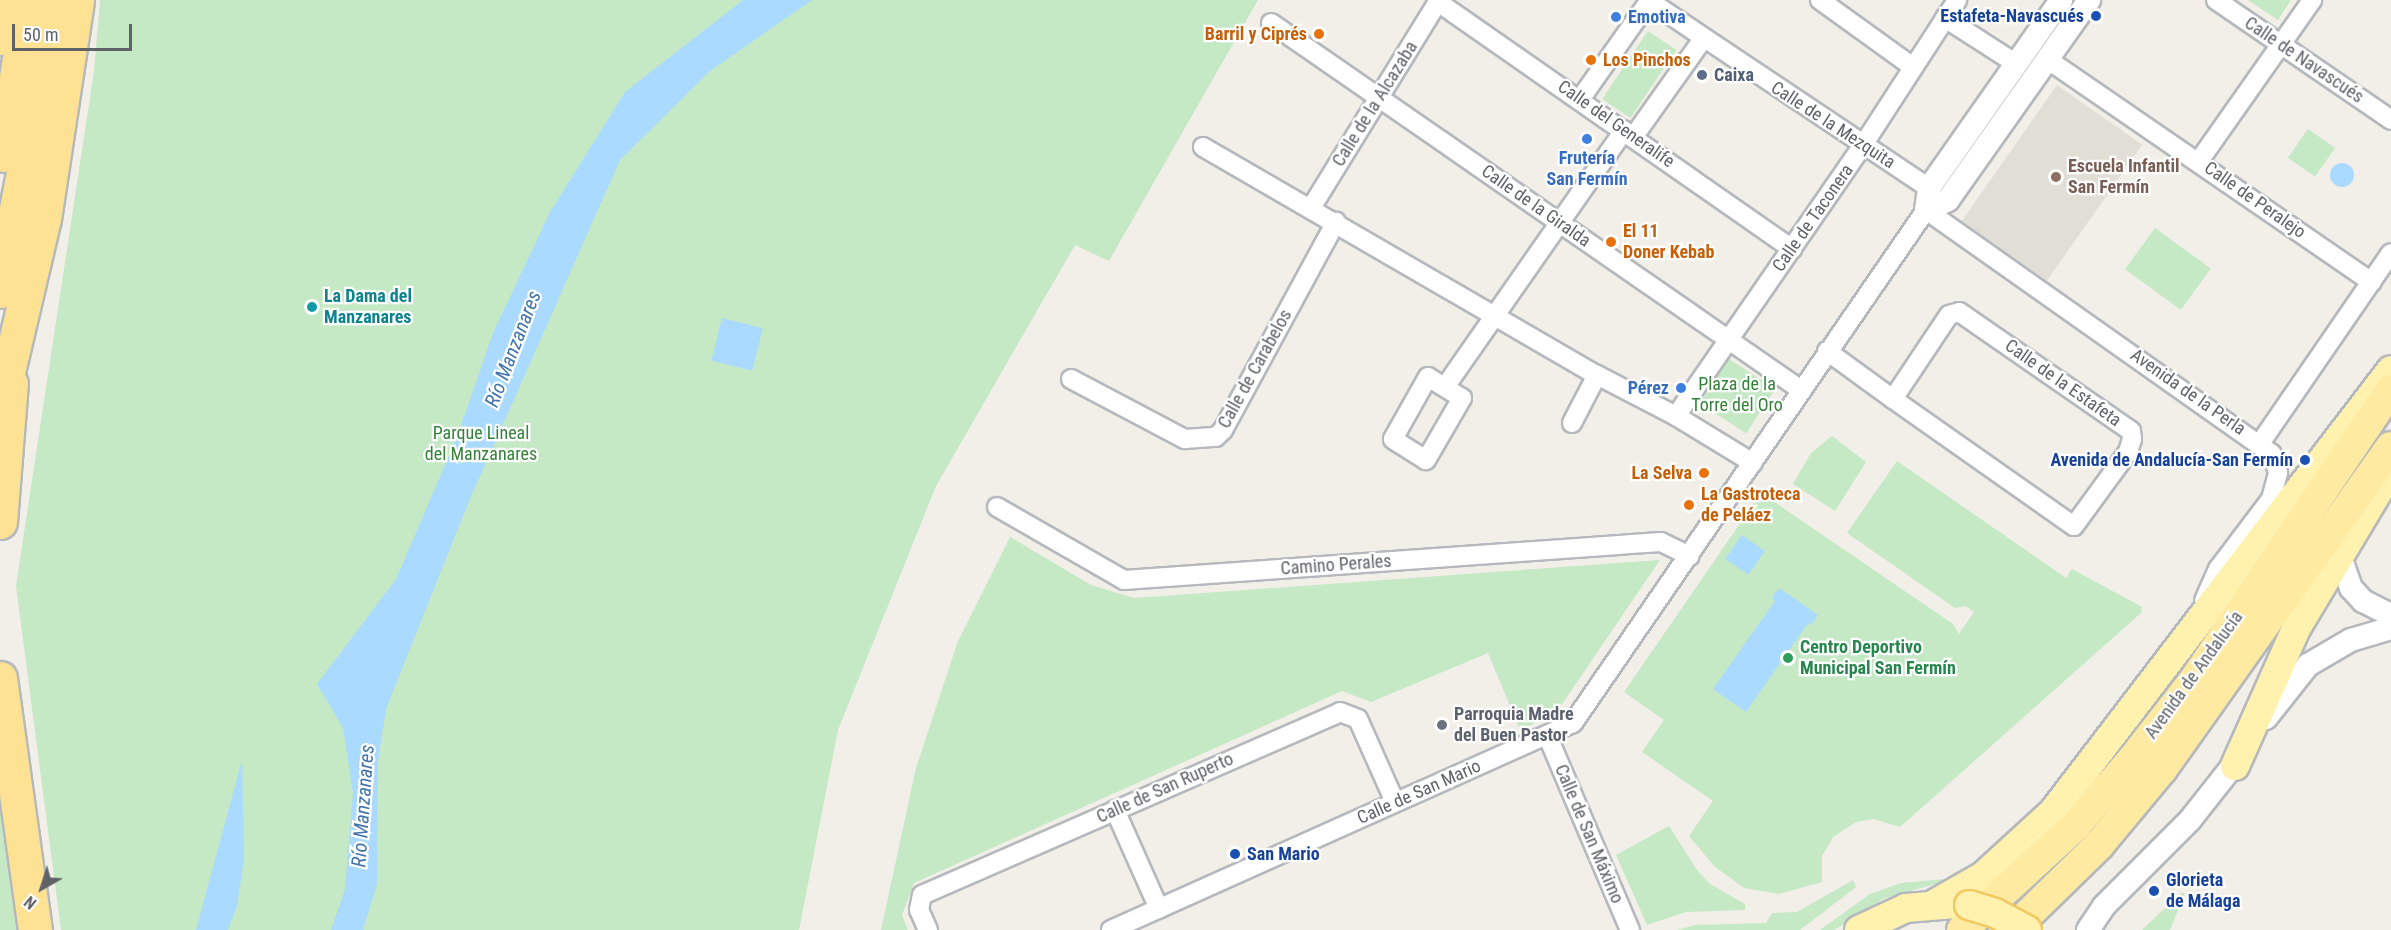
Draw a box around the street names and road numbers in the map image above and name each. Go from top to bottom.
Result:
street label: Calle de Navascués [2240,12,2368,108]
street label: Calle de la Alcazaba [1328,37,1422,171]
street label: Calle del Generalife [1554,76,1678,172]
street label: Calle de la Mezquita [1767,77,1899,173]
street label: Calle de Peralejo [2200,157,2310,243]
street label: Calle de la Giralda [1477,160,1595,252]
street label: Calle de Taconera [1768,160,1858,276]
street label: Calle de Carabelos [1213,306,1297,432]
street label: Calle de la Estafeta [2001,335,2125,431]
street label: Avenida de la Perla [2126,344,2250,440]
street label: Camino Perales [1280,550,1392,580]
street label: Avenida de Andalucía [2140,607,2248,743]
street label: Calle de San Ruperto [1093,748,1237,828]
street label: Calle de San Mario [1354,755,1484,829]
street label: Calle de San Máximo [1550,761,1628,907]

